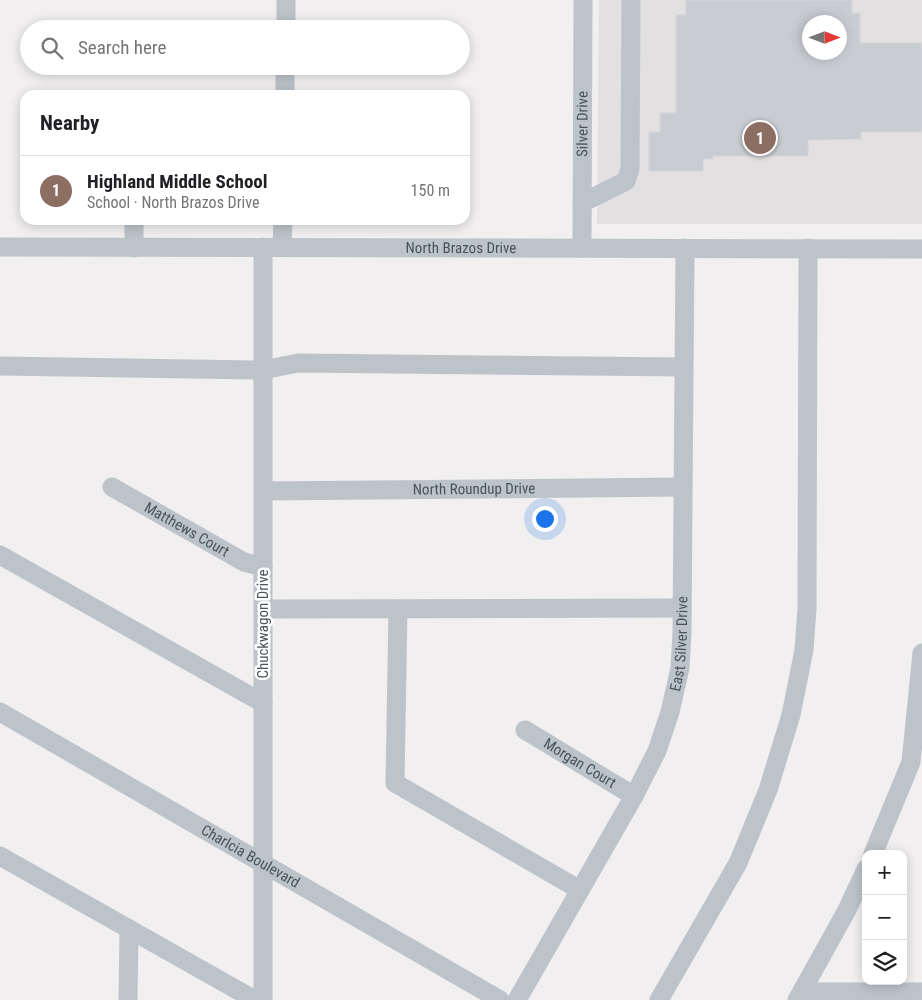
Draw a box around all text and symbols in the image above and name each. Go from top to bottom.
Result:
north arrow [802,15,847,60]
search box [20,20,470,75]
icon: search [38,34,66,62]
text: Search here [78,36,166,59]
street label: Silver Drive [573,91,592,157]
text: Nearby [40,111,99,135]
pin: 1 [744,119,776,157]
text: Highland Middle School [87,170,268,193]
text: 1 [52,181,60,200]
text: 150 m [411,181,450,200]
text: School · North Brazos Drive [87,193,260,212]
street label: North Brazos Drive [406,239,516,257]
street label: North Roundup Drive [413,479,535,499]
street label: Matthews Court [141,498,232,561]
your location [532,506,558,532]
street label: Chuckwagon Drive [254,569,272,679]
street label: East Silver Drive [666,596,691,693]
street label: Morgan Court [540,734,619,792]
street label: Charlcia Boulevard [198,821,303,892]
map controls [862,850,907,985]
button: + [862,850,907,895]
button: − [862,895,907,940]
button: layers [862,940,907,985]

